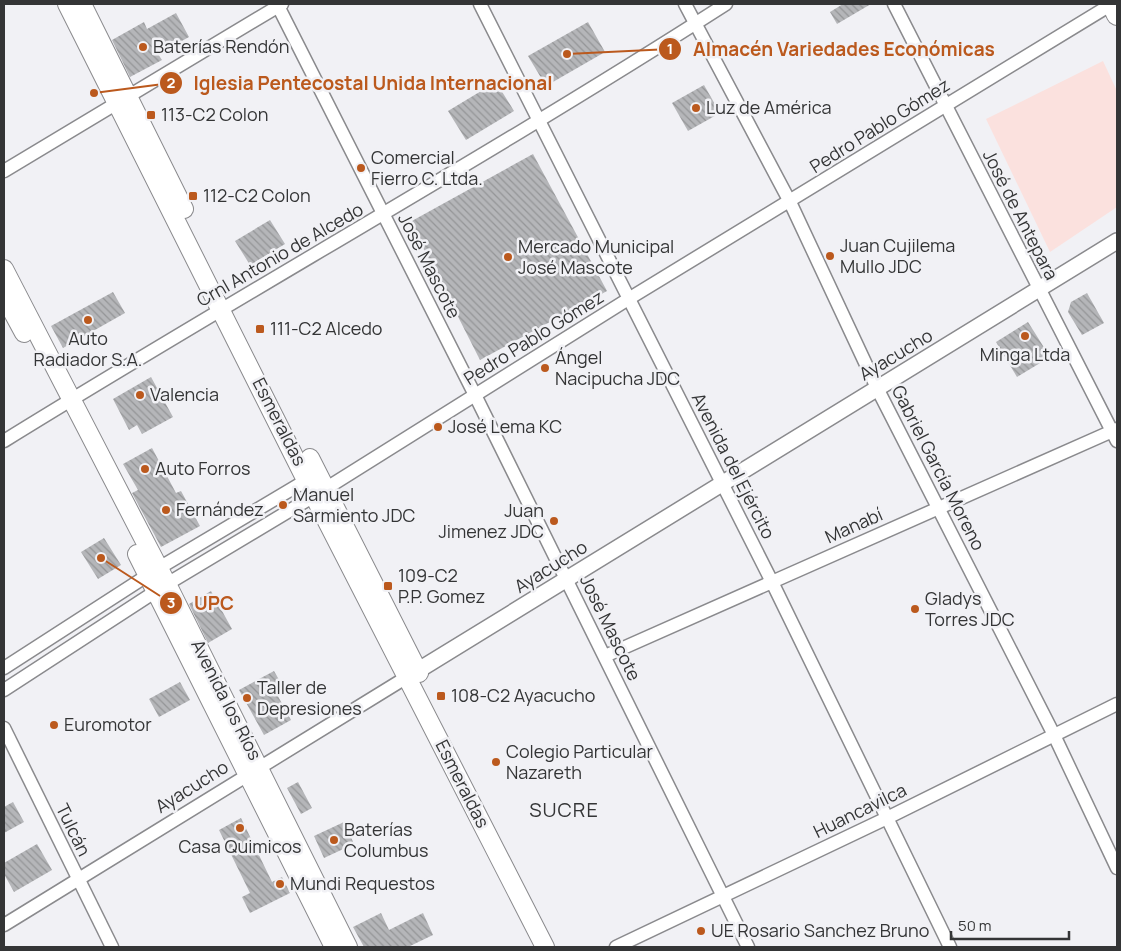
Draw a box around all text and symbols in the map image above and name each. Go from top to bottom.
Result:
callout: Almacén Variedades Económicas [658,32,1005,66]
place label: Baterías Rendón [153,34,289,58]
text: Almacén Variedades Económicas [693,36,995,62]
text: 1 [667,38,673,59]
marker: Baterías Rendón [137,41,149,53]
callout: Iglesia Pentecostal Unida Internacional [158,66,562,100]
text: Iglesia Pentecostal Unida Internacional [193,70,553,96]
text: 2 [167,72,176,93]
street label: Pedro Pablo Gómez [805,72,954,178]
place label: Luz de América [706,95,832,119]
place label: 113-C2 Colon [161,102,268,126]
marker: Luz de América [690,102,702,114]
marker: 113-C2 Colon [145,109,157,121]
place label: Comercial Fierro C. Ltda. [371,145,483,190]
street label: José de Antepara [978,145,1064,284]
marker: Comercial Fierro C. Ltda. [355,162,367,174]
place label: 112-C2 Colon [203,183,311,207]
marker: 112-C2 Colon [187,190,199,202]
street label: Crnl Antonio de Alcedo [192,197,367,312]
street label: José Mascote [393,209,467,322]
place label: Juan Cujilema Mullo JDC [840,233,955,278]
place label: Mercado Municipal José Mascote [518,234,674,279]
marker: Juan Cujilema Mullo JDC [824,250,836,262]
marker: Mercado Municipal José Mascote [502,251,514,263]
street label: Pedro Pablo Gómez [459,284,608,390]
marker: Auto Radiador S.A. [82,314,94,326]
place label: 111-C2 Alcedo [270,316,383,340]
marker: 111-C2 Alcedo [254,323,266,335]
street label: Ayacucho [854,323,937,385]
place label: Auto Radiador S.A. [34,326,142,371]
marker: Minga Ltda [1019,330,1031,342]
place label: Minga Ltda [980,342,1070,366]
place label: Ángel Nacipucha JDC [555,345,680,390]
marker: Ángel Nacipucha JDC [539,362,551,374]
street label: Esmeraldas [247,373,312,470]
street label: Gabriel García Moreno [887,381,991,554]
place label: Valencia [150,382,219,406]
street label: Avenida del Ejército [687,388,781,543]
marker: Valencia [134,389,146,401]
place label: José Lema KC [448,414,562,438]
marker: José Lema KC [432,421,444,433]
place label: Auto Forros [155,456,250,480]
marker: Auto Forros [139,463,151,475]
place label: Manuel Sarmiento JDC [293,482,416,527]
place label: Fernández [176,497,264,521]
place label: Juan Jimenez JDC [438,498,544,543]
marker: Manuel Sarmiento JDC [277,499,289,511]
street label: Manabí [821,502,886,548]
marker: Fernández [160,504,172,516]
marker: Juan Jimenez JDC [548,515,560,527]
street label: Ayacucho [510,534,591,598]
place label: 109-C2 P.P. Gomez [398,563,485,608]
street label: José Mascote [575,571,647,684]
marker: 109-C2 P.P. Gomez [382,580,394,592]
callout: UPC [159,586,244,620]
place label: Gladys Torres JDC [925,586,1015,631]
text: UPC [194,590,234,616]
text: 3 [167,592,175,613]
marker: Gladys Torres JDC [909,603,921,615]
street label: Avenida los Ríos [186,635,268,764]
place label: Taller de Depresiones [257,675,362,720]
place label: 108-C2 Ayacucho [451,683,595,707]
marker: 108-C2 Ayacucho [435,690,447,702]
marker: Taller de Depresiones [241,692,253,704]
place label: Euromotor [64,712,152,736]
marker: Euromotor [48,719,60,731]
street label: Esmeraldas [430,735,495,832]
place label: Colegio Particular Nazareth [506,739,654,784]
street label: Ayacucho [151,754,232,818]
marker: Colegio Particular Nazareth [490,756,502,768]
street label: Huancavilca [809,777,910,843]
district label: SUCRE [529,796,599,823]
street label: Tulcán [51,799,97,860]
place label: Baterías Columbus [344,817,428,862]
marker: Casa Quimicos [234,822,246,834]
place label: Casa Quimicos [178,834,302,858]
marker: Baterías Columbus [328,834,340,846]
place label: Mundi Requestos [290,871,435,895]
marker: Mundi Requestos [274,878,286,890]
scale bar [951,908,1068,940]
text: 50 m [958,915,992,936]
place label: UE Rosario Sanchez Bruno [711,918,929,942]
marker: UE Rosario Sanchez Bruno [695,925,707,937]

